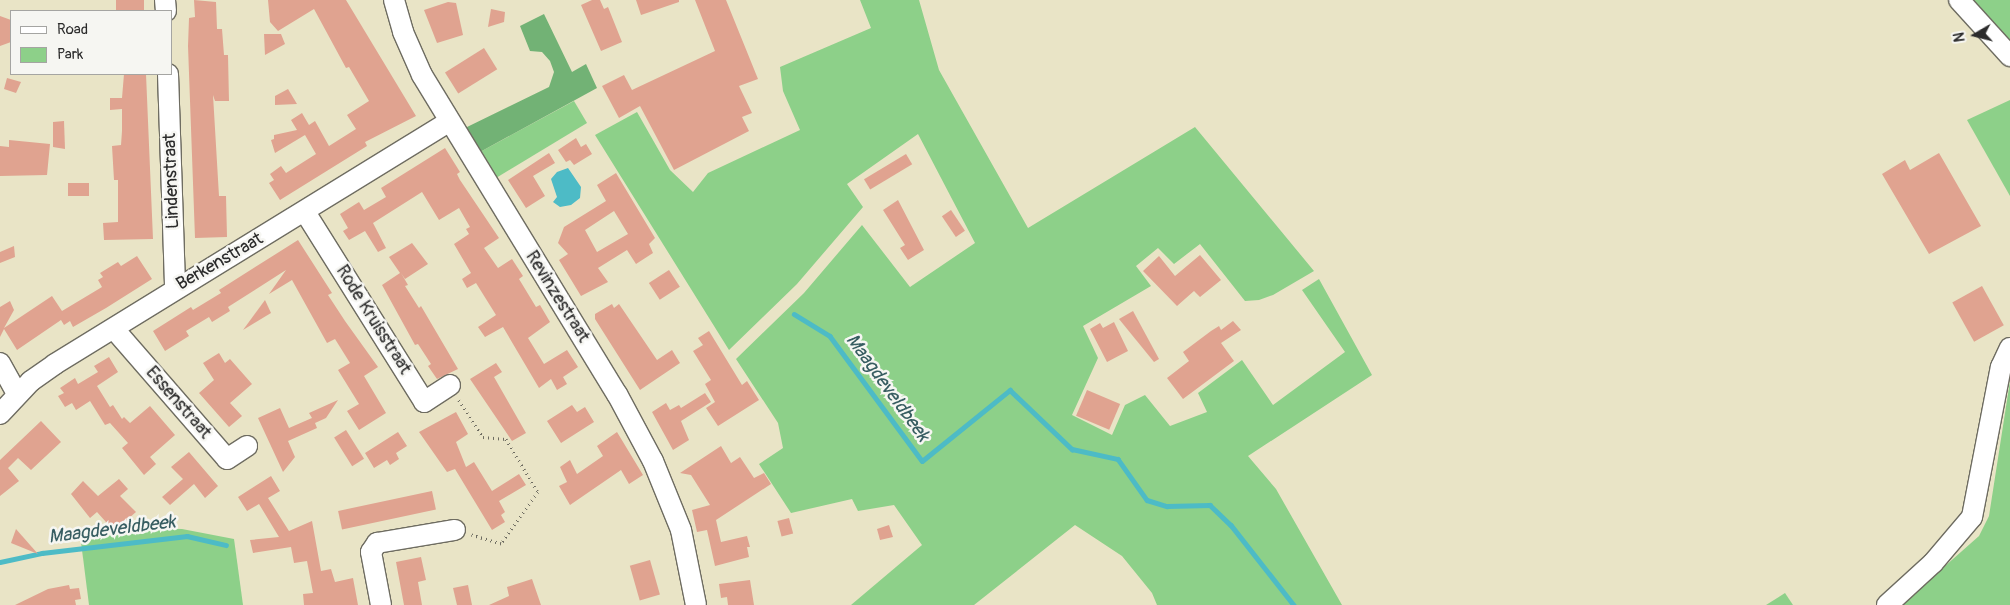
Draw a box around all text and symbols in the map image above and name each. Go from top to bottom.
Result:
legend [10,10,172,75]
north arrow [1950,10,2000,60]
text: Road [57,20,88,39]
text: N [1951,31,1969,43]
text: Park [57,45,83,64]
street label: Lindenstraat [160,133,184,229]
street label: Berkenstraat [173,229,267,295]
street label: Revinzestraat [520,247,594,347]
street label: Rode Kruisstraat [331,261,415,379]
water label: Maagdeveldbeek [840,330,934,446]
street label: Essenstraat [141,362,215,444]
water label: Maagdeveldbeek [47,511,177,549]

